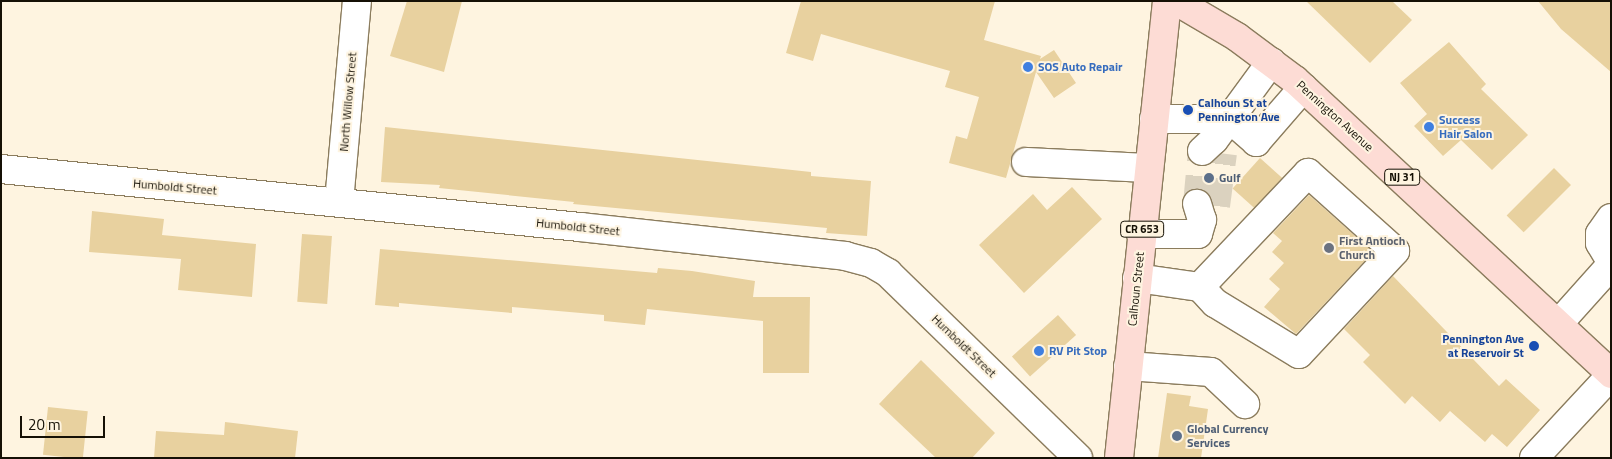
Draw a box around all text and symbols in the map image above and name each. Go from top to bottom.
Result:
street label: North Willow Street [336,52,360,152]
place label: SOS Auto Repair [1038,60,1122,74]
marker: SOS Auto Repair [1022,61,1034,73]
street label: Pennington Avenue [1294,78,1376,154]
place label: Calhoun St at Pennington Ave [1198,96,1280,124]
marker: Calhoun St at Pennington Ave [1182,104,1194,116]
place label: Success Hair Salon [1439,113,1492,141]
marker: Success Hair Salon [1423,121,1435,133]
road number: NJ 31 [1383,168,1421,186]
place label: Gulf [1219,171,1240,185]
marker: Gulf [1203,172,1215,184]
street label: Humboldt Street [133,176,217,198]
street label: Humboldt Street [535,215,621,239]
road number: CR 653 [1120,220,1164,238]
place label: First Antioch Church [1339,234,1405,262]
marker: First Antioch Church [1323,242,1335,254]
street label: Calhoun Street [1125,251,1147,327]
street label: Humboldt Street [929,312,999,380]
place label: Pennington Ave at Reservoir St [1442,332,1524,360]
marker: Pennington Ave at Reservoir St [1528,340,1540,352]
place label: RV Pit Stop [1049,344,1107,358]
marker: RV Pit Stop [1033,345,1045,357]
scale bar [22,406,108,438]
text: 20 m [28,413,61,436]
place label: Global Currency Services [1187,422,1269,450]
marker: Global Currency Services [1171,430,1183,442]

